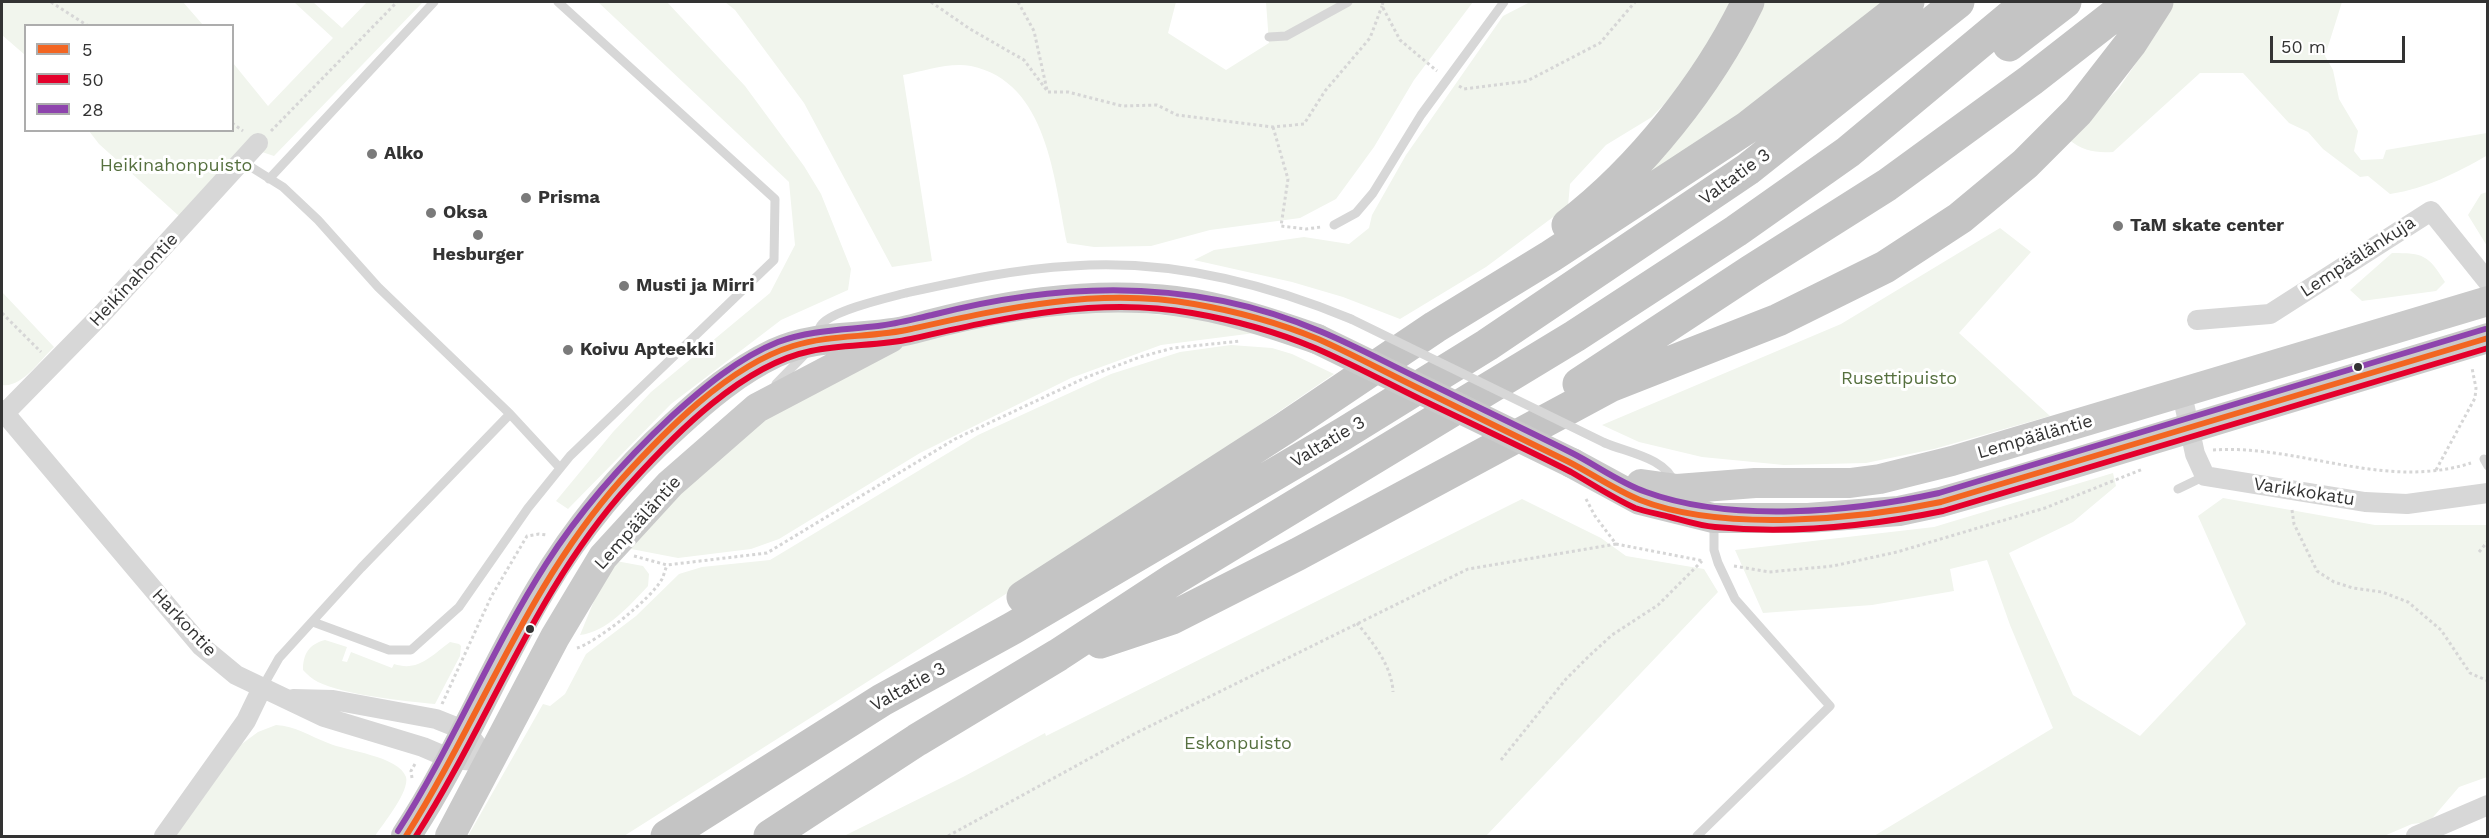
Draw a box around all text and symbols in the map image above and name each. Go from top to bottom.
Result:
legend [24,24,234,132]
scale bar [2273,24,2408,62]
text: 50 m [2281,36,2326,57]
text: 5 [82,39,92,60]
text: 50 [82,69,104,90]
text: 28 [82,99,104,120]
place label: Alko [384,143,424,165]
street label: Valtatie 3 [1695,144,1775,210]
marker: Alko [365,147,379,161]
park label: Heikinahonpuisto [100,155,252,177]
place label: Prisma [538,187,600,209]
marker: Prisma [519,191,533,205]
place label: Oksa [443,202,487,224]
marker: Oksa [424,206,438,220]
street label: Lempäälänkuja [2296,212,2420,302]
place label: TaM skate center [2130,215,2284,237]
marker: TaM skate center [2111,219,2125,233]
marker: Hesburger [471,228,485,242]
street label: Heikinahontie [85,229,183,331]
place label: Hesburger [432,244,524,266]
place label: Musti ja Mirri [636,275,754,297]
marker: Musti ja Mirri [617,279,631,293]
place label: Koivu Apteekki [580,339,714,361]
marker: Koivu Apteekki [561,343,575,357]
unlabelled marker [2352,361,2364,373]
park label: Rusettipuisto [1841,368,1957,390]
street label: Lempääläntie [1975,410,2095,464]
street label: Valtatie 3 [1287,411,1369,473]
street label: Lempääläntie [590,472,686,574]
street label: Varikkokatu [2252,473,2356,511]
street label: Harkontie [147,585,221,661]
unlabelled marker [524,623,536,635]
street label: Valtatie 3 [867,658,949,716]
park label: Eskonpuisto [1184,733,1292,755]

